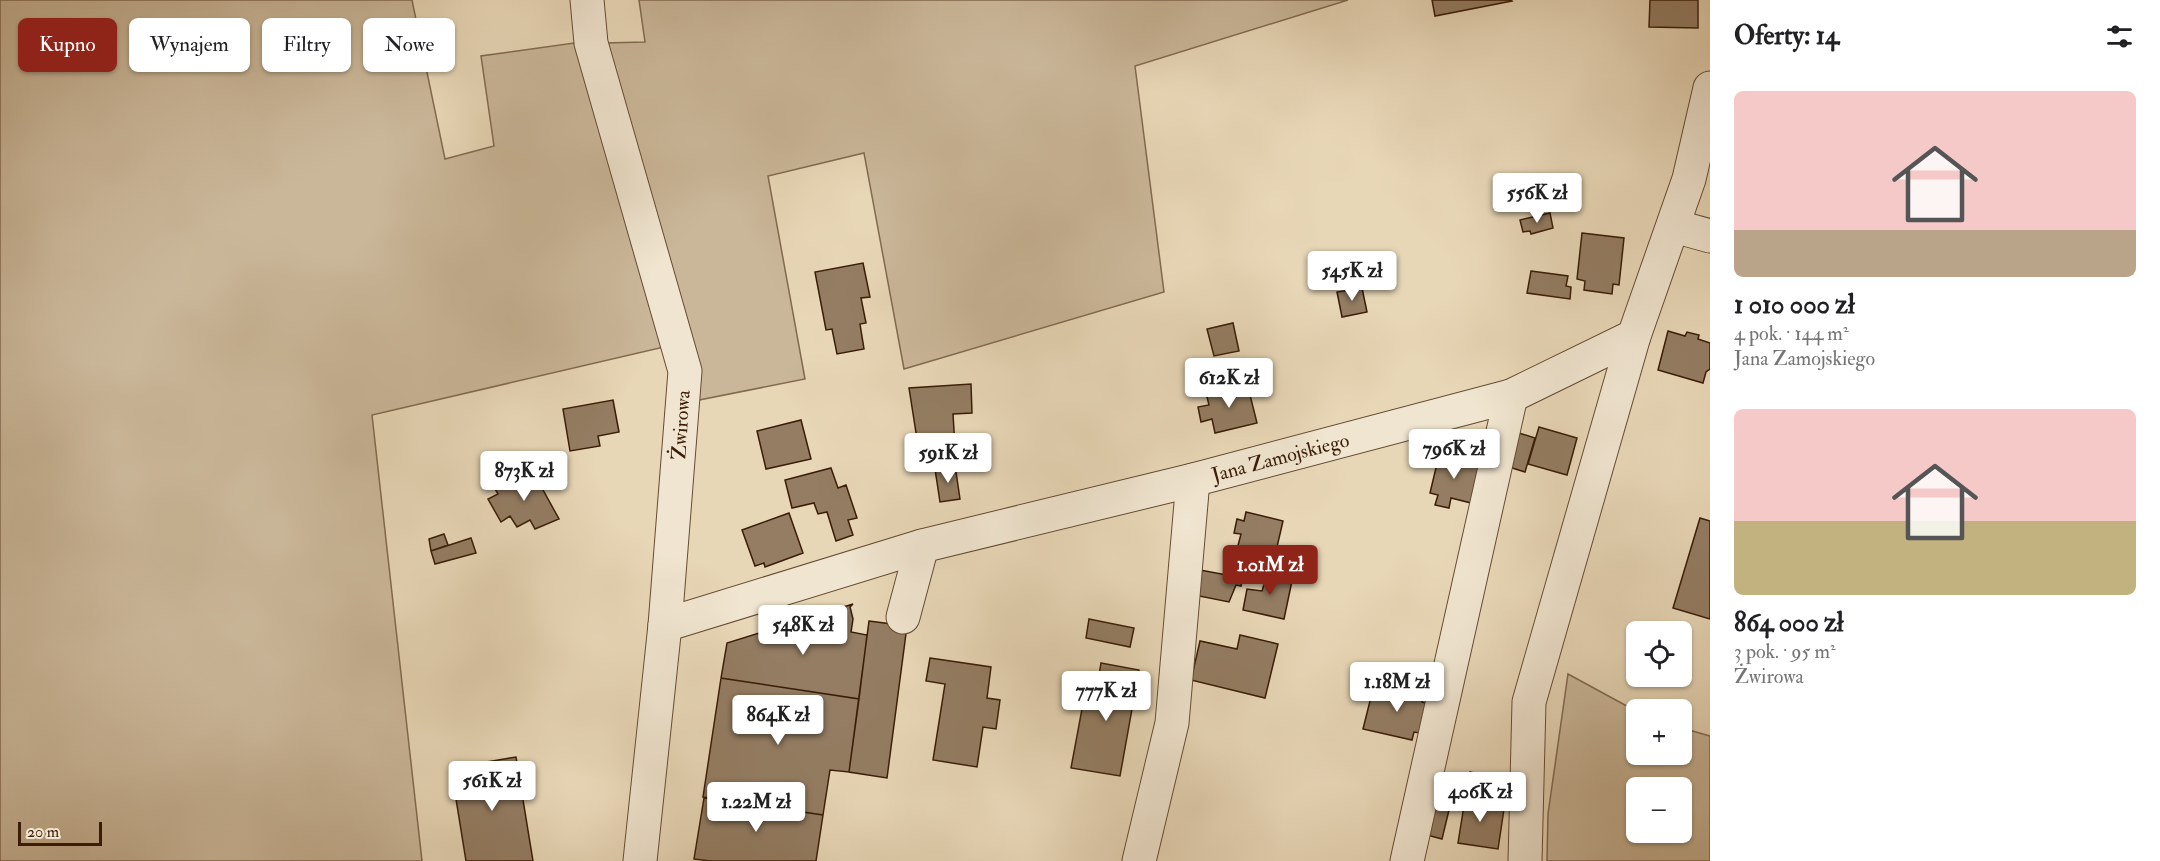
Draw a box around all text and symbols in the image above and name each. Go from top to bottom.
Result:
chip: Kupno [18,18,117,72]
chip: Wynajem [129,18,250,72]
chip: Filtry [262,18,351,72]
chip: Nowe [363,18,455,72]
text: Oferty: 14 [1734,20,1839,52]
icon: filters [2103,20,2136,53]
icon: home [1881,130,1989,238]
pin: 556K zł [1482,173,1592,224]
text: 556K zł [1507,180,1567,205]
pin: 545K zł [1297,251,1407,302]
text: 545K zł [1322,258,1382,283]
text: 1 010 000 zł [1734,289,1855,321]
text: 4 pok. · 144 m² [1734,321,1849,346]
text: Jana Zamojskiego [1734,346,1875,371]
pin: 612K zł [1174,358,1284,409]
text: 612K zł [1199,365,1259,390]
street label: Żwirowa [665,388,696,461]
street label: Jana Zamojskiego [1208,427,1352,487]
pin: 796K zł [1399,429,1509,480]
pin: 591K zł [893,433,1003,484]
text: 796K zł [1423,436,1485,461]
text: 591K zł [918,440,978,465]
icon: home [1881,448,1989,556]
pin: 873K zł [469,451,579,502]
text: 873K zł [494,458,554,483]
pin: 1.01M zł [1208,545,1332,596]
text: 1.01M zł [1237,552,1303,577]
pin: 548K zł [748,605,858,656]
text: 864 000 zł [1734,607,1844,639]
text: 548K zł [772,612,834,637]
map controls [1626,621,1692,843]
button: locate [1626,621,1692,687]
text: 3 pok. · 95 m² [1734,639,1836,664]
pin: 1.18M zł [1335,662,1459,713]
text: Żwirowa [1734,664,1804,689]
text: 1.18M zł [1364,669,1430,694]
pin: 777K zł [1051,671,1161,722]
text: 777K zł [1076,678,1136,703]
pin: 864K zł [723,695,833,746]
button: + [1626,699,1692,765]
text: 864K zł [746,702,810,727]
pin: 561K zł [437,761,547,812]
text: 561K zł [463,768,521,793]
pin: 406K zł [1425,772,1535,823]
button: − [1626,777,1692,843]
text: 406K zł [1448,779,1512,804]
pin: 1.22M zł [694,782,818,833]
text: 1.22M zł [721,789,791,814]
scale bar [18,819,102,846]
text: 20 m [27,822,59,842]

